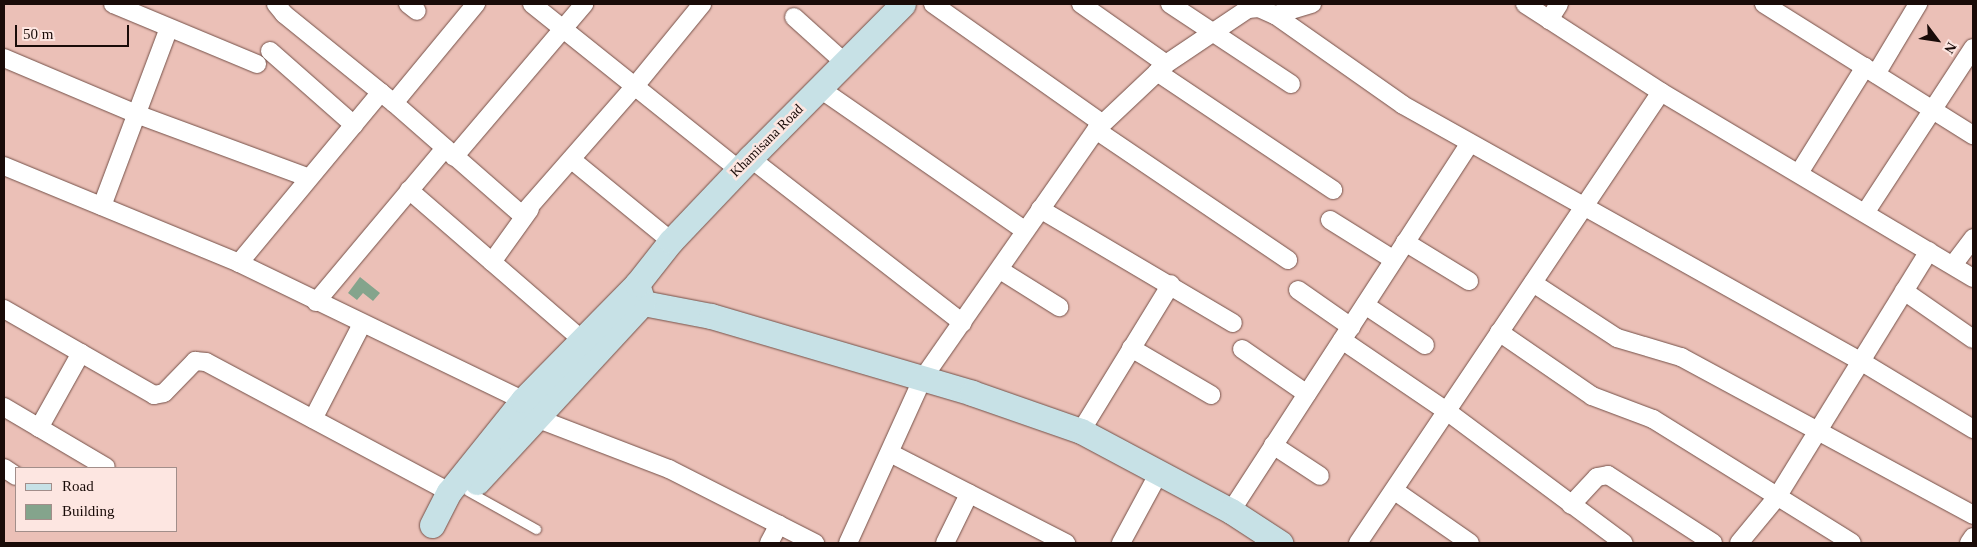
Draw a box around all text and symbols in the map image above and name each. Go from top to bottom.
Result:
scale bar [18,15,131,47]
north arrow [1912,15,1962,65]
text: 50 m [23,26,53,42]
text: N [1941,40,1959,56]
street label: Khamisana Road [727,101,807,181]
legend [15,467,178,532]
text: Road [62,478,94,494]
text: Building [62,503,115,519]

